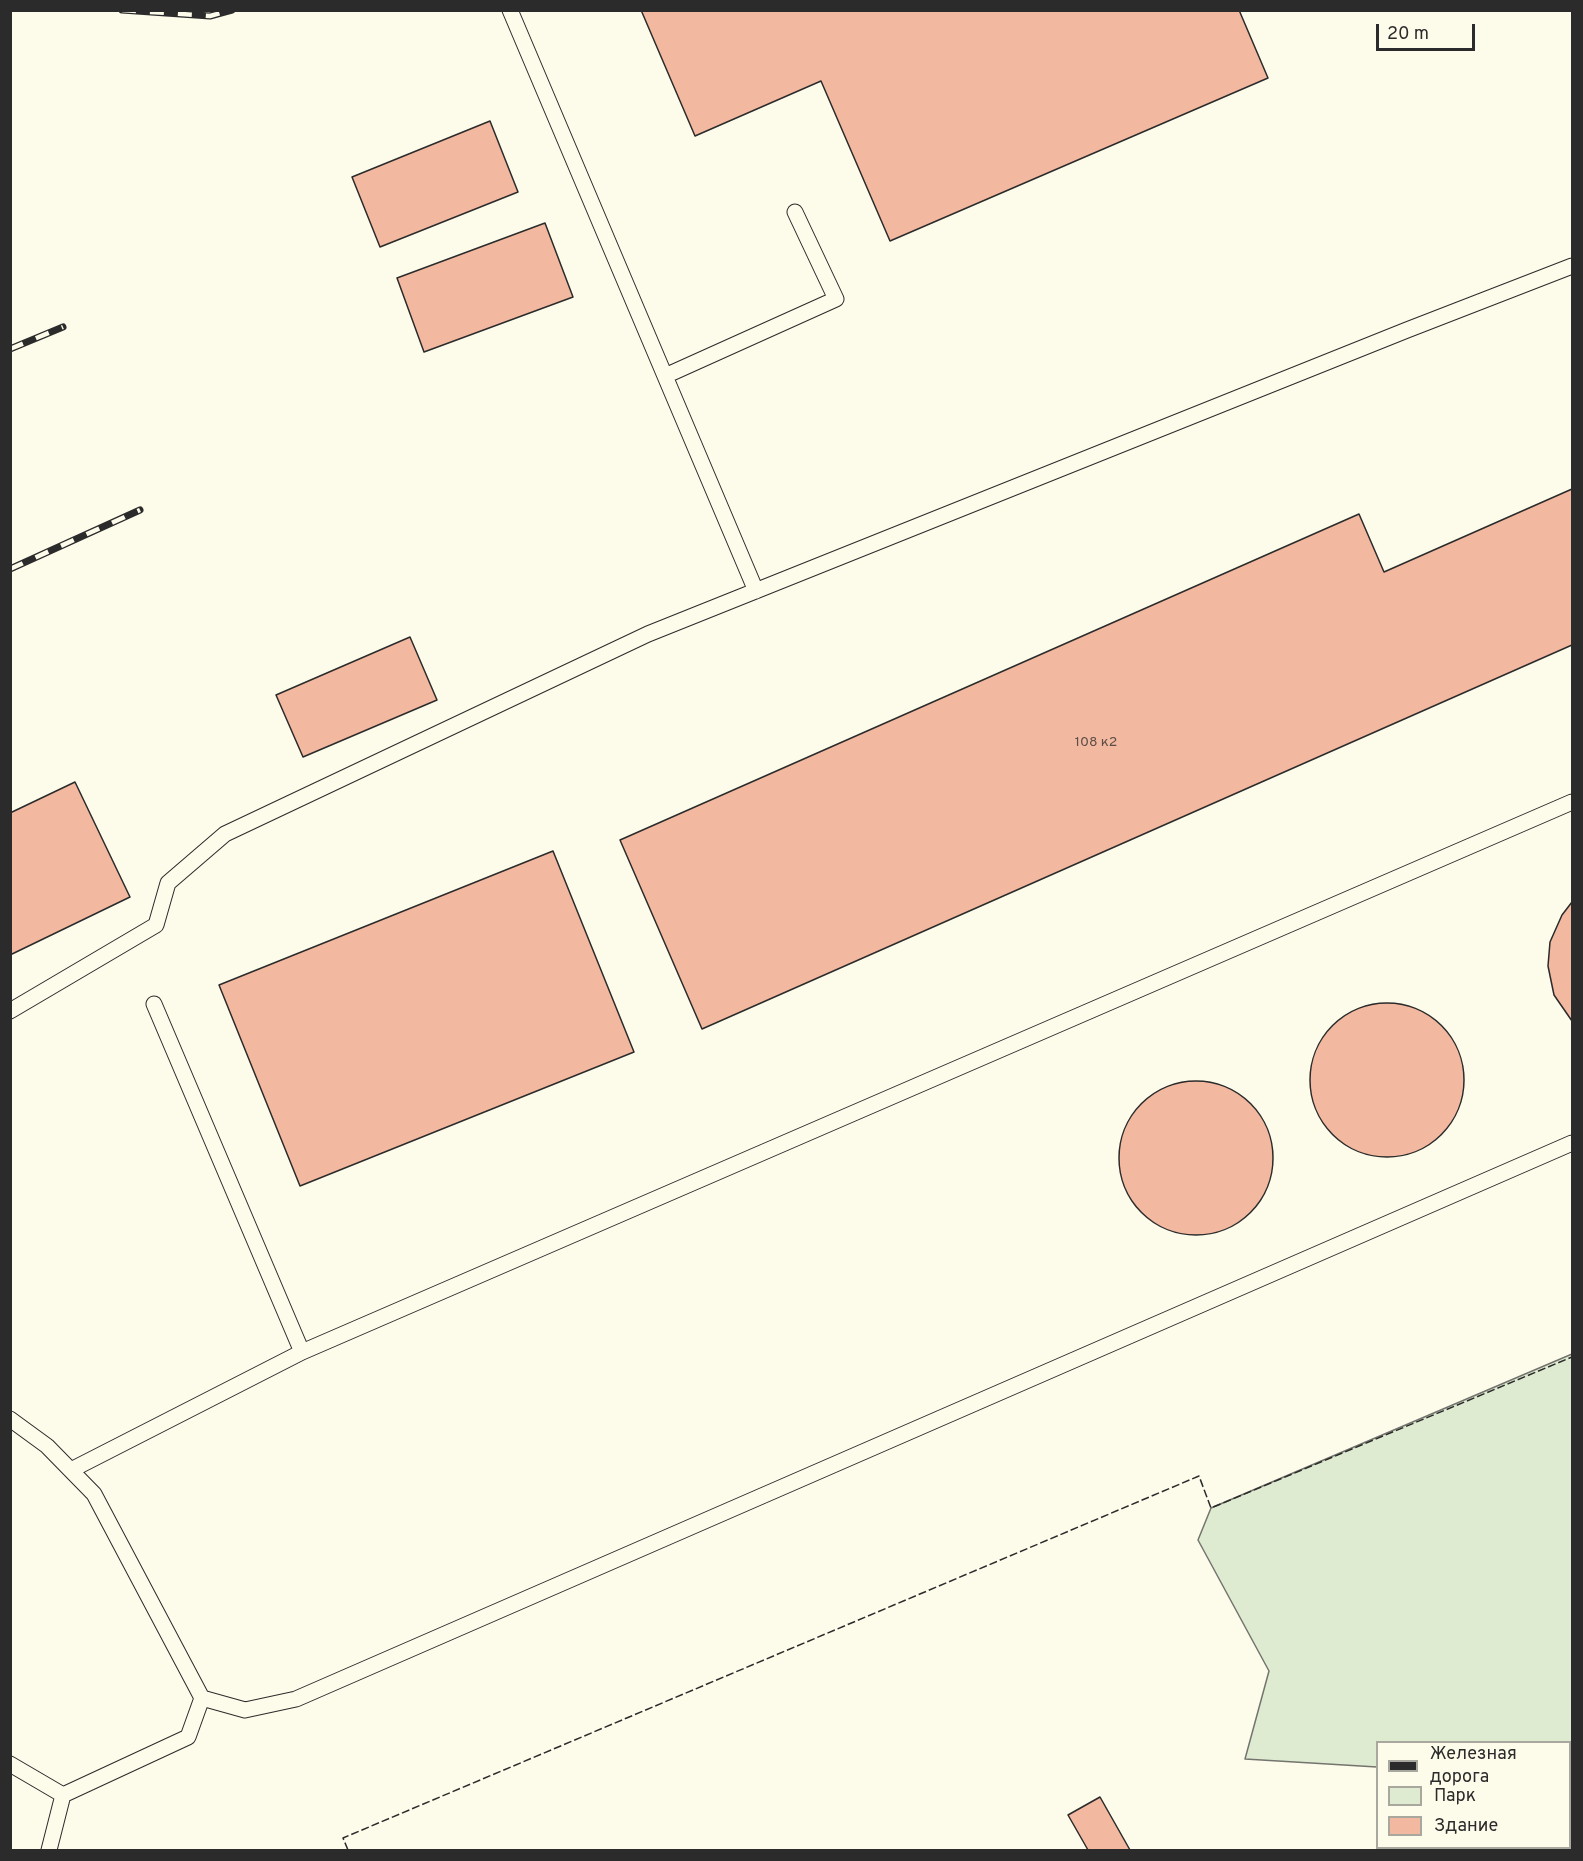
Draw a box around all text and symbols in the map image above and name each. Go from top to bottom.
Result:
scale bar [1379,12,1478,50]
text: 20 m [1387,23,1429,46]
house number: 108 к2 [1075,735,1117,751]
legend [1376,1741,1571,1849]
text: Железная дорога [1430,1743,1517,1789]
text: Парк [1434,1785,1476,1808]
text: Здание [1434,1815,1498,1838]

